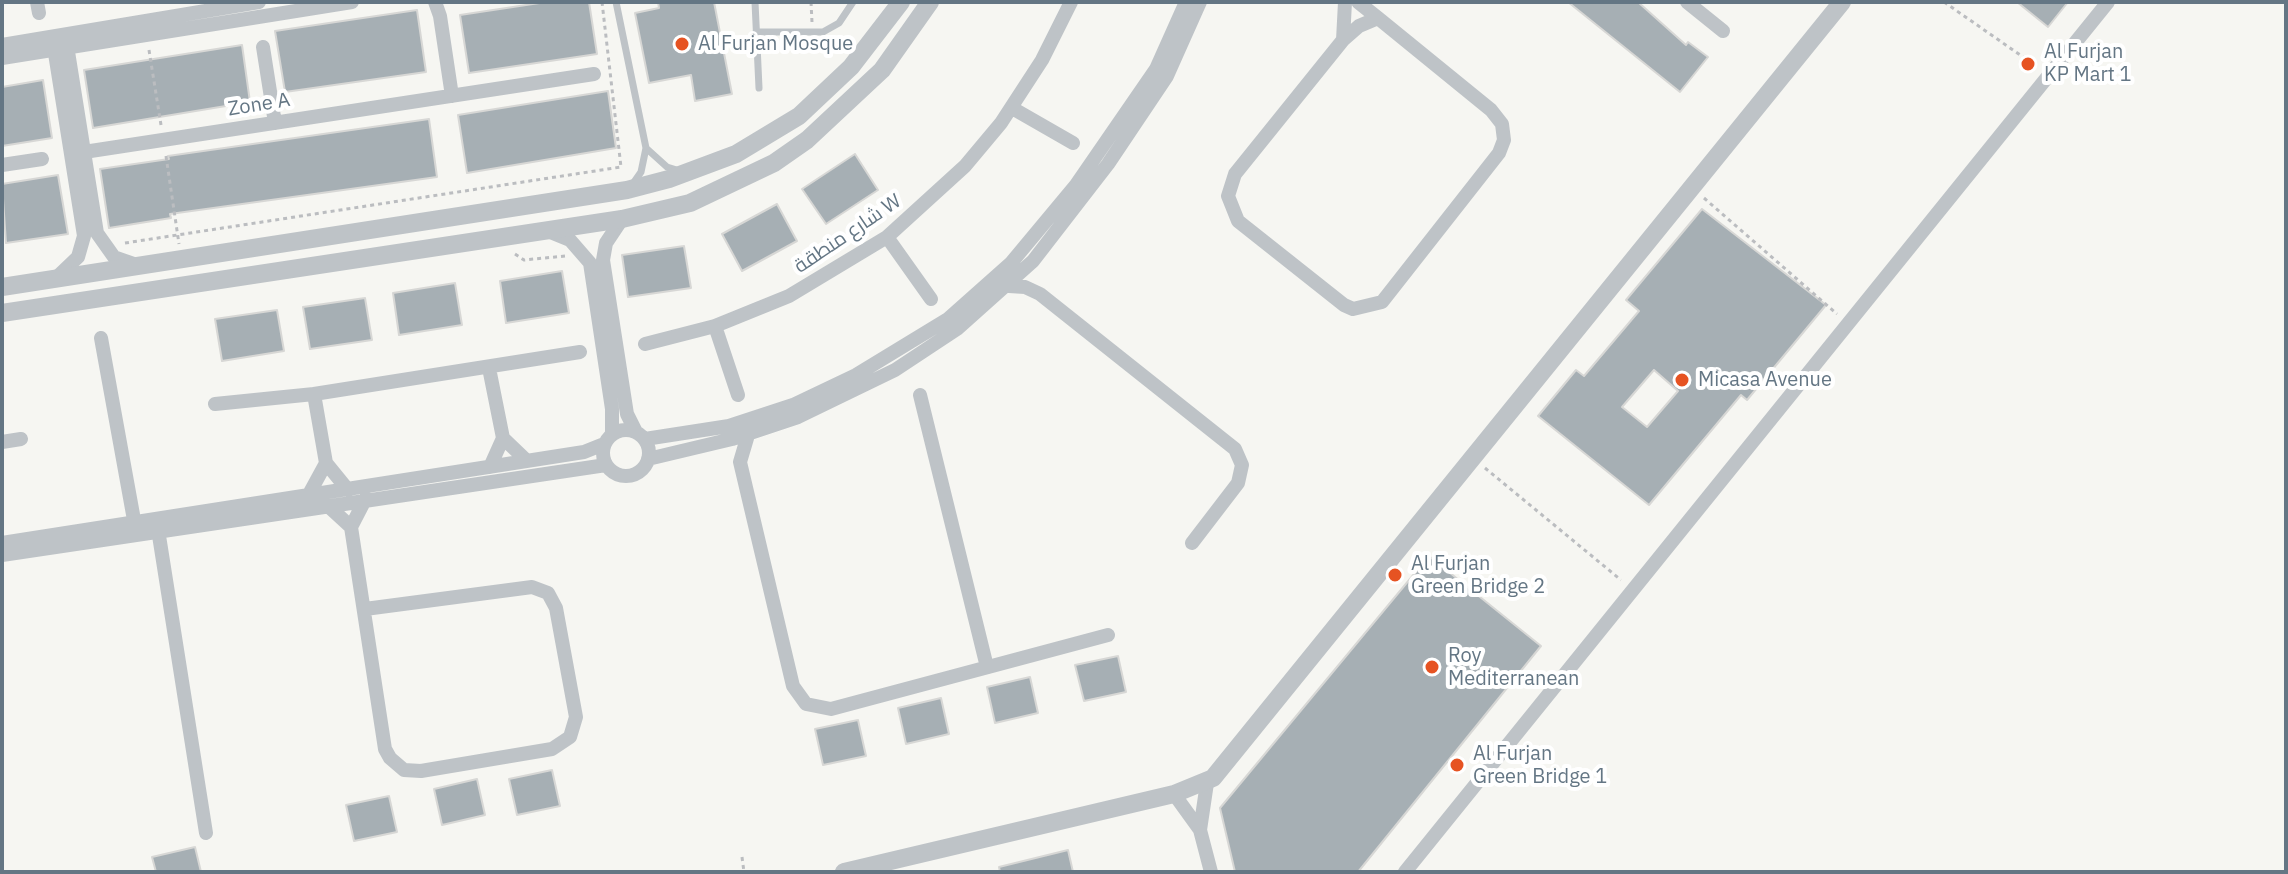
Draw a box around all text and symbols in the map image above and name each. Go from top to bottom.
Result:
place label: Al Furjan Mosque [698,32,853,56]
marker: Al Furjan Mosque [673,35,691,53]
place label: Al Furjan KP Mart 1 [2044,40,2132,87]
marker: Al Furjan KP Mart 1 [2019,55,2037,73]
street label: Zone A [226,88,292,122]
street label: شارع منطقة W [790,189,906,279]
place label: Micasa Avenue [1698,368,1832,392]
marker: Micasa Avenue [1673,371,1691,389]
place label: Al Furjan Green Bridge 2 [1411,552,1545,599]
marker: Al Furjan Green Bridge 2 [1386,566,1404,584]
place label: Roy Mediterranean [1448,644,1579,691]
marker: Roy Mediterranean [1423,658,1441,676]
place label: Al Furjan Green Bridge 1 [1473,742,1607,789]
marker: Al Furjan Green Bridge 1 [1448,756,1466,774]

